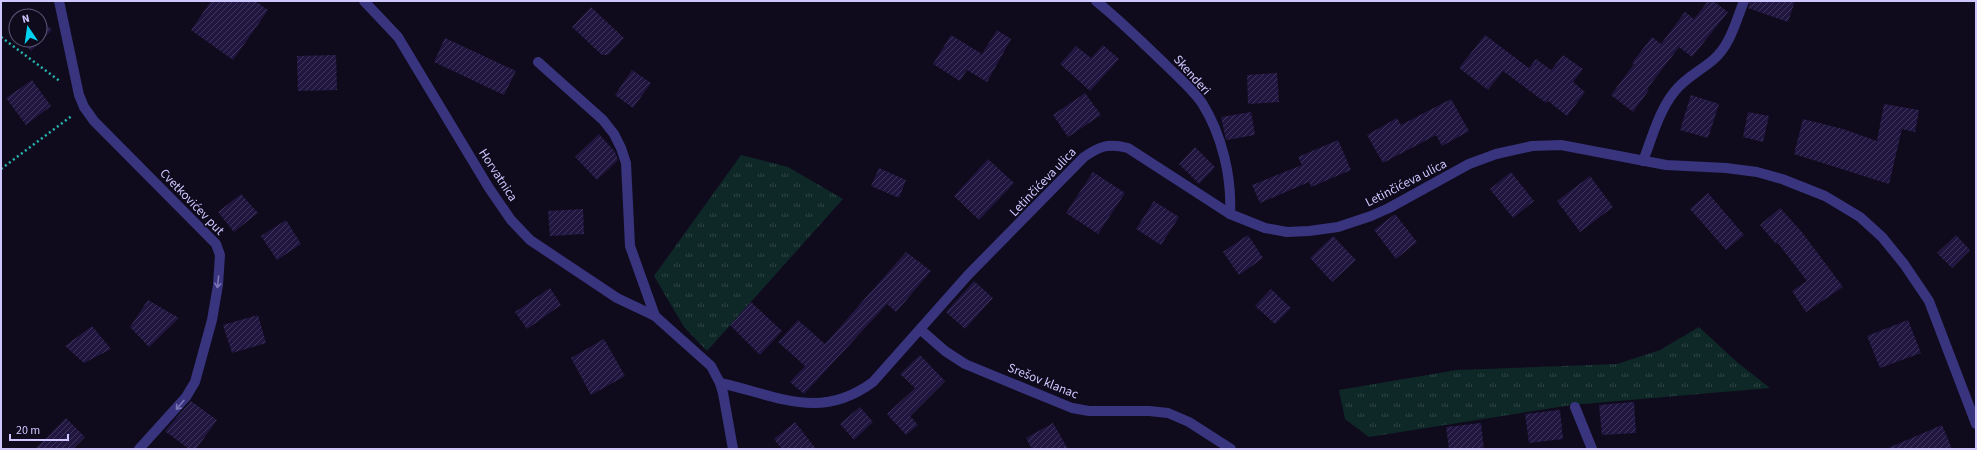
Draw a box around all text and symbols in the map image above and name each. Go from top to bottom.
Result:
north arrow [8,8,48,48]
text: N [21,11,31,27]
street label: Skenderi [1169,51,1215,99]
street label: Letinčićeva ulica [1005,144,1081,220]
street label: Horvatnica [474,145,522,205]
street label: Letinčićeva ulica [1362,155,1450,211]
street label: Cvetkovićev put [156,165,229,240]
one-way arrow [214,275,222,288]
street label: Srešov klanac [1005,359,1081,403]
one-way arrow [175,399,184,410]
scale bar [10,416,68,442]
text: 20 m [16,422,40,439]

